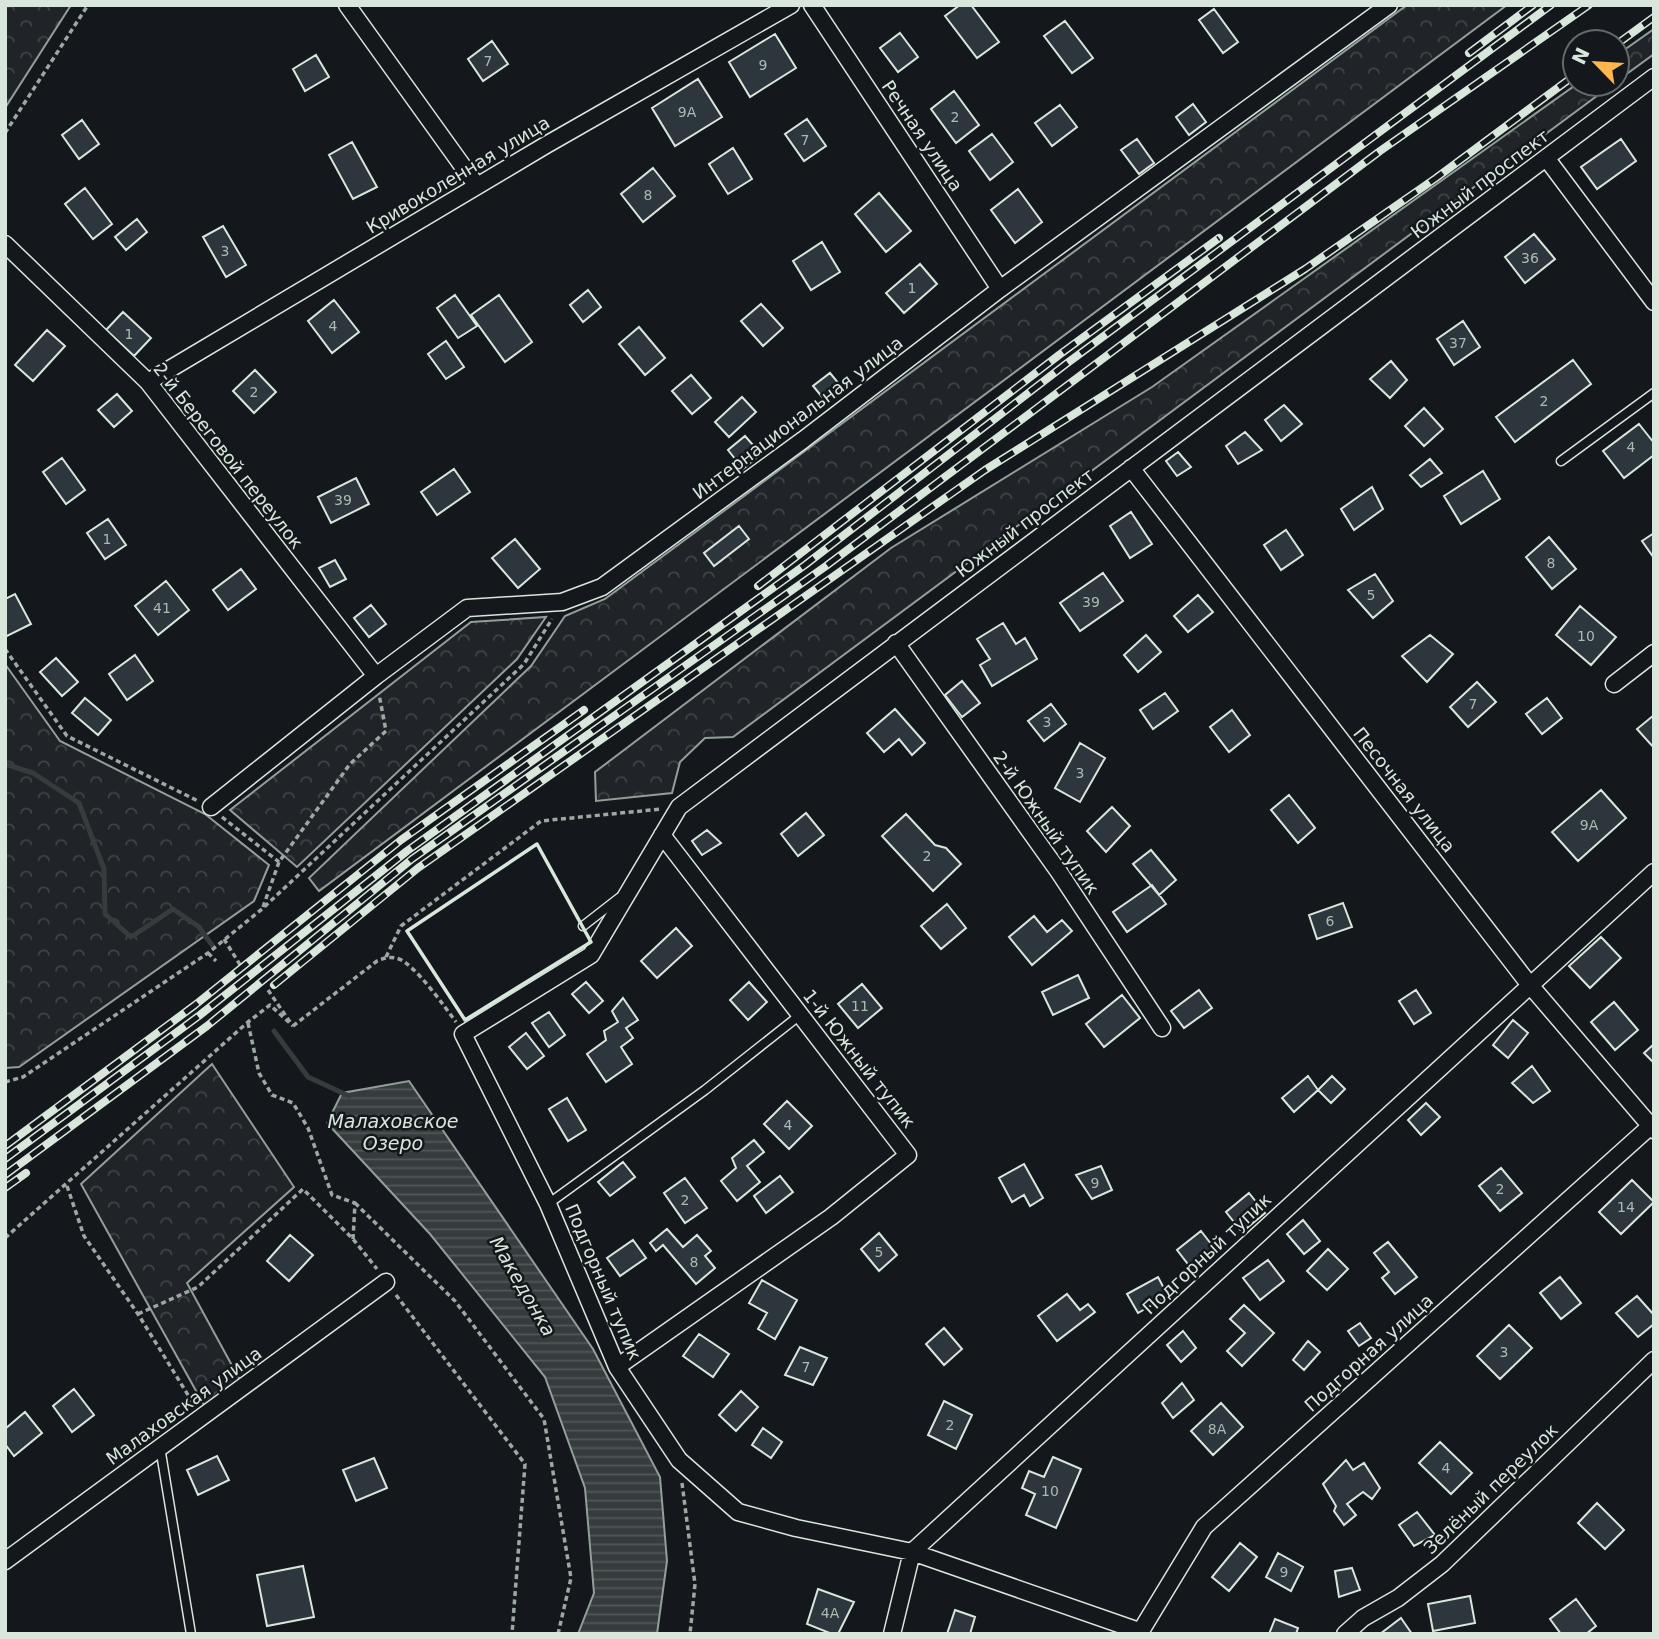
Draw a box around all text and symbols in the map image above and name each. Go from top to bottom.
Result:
north arrow [1561,28,1631,98]
text: N [1567,44,1594,68]
house number: 7 [484,53,492,69]
house number: 9 [759,57,767,73]
street label: Речная улица [878,76,967,195]
house number: 9А [678,104,697,120]
house number: 2 [951,109,959,125]
street label: Кривоколенная улица [362,111,553,238]
street label: Южный проспект [1407,125,1553,242]
house number: 7 [801,132,809,148]
house number: 8 [644,187,652,203]
house number: 3 [221,243,229,259]
house number: 36 [1521,250,1539,266]
house number: 1 [908,280,916,296]
house number: 4 [329,318,338,334]
house number: 1 [125,326,133,342]
street label: Интернациональная улица [689,332,907,503]
house number: 37 [1449,335,1467,351]
street label: 2-й Береговой переулок [149,359,308,553]
house number: 2 [250,384,258,400]
house number: 2 [1540,393,1548,409]
house number: 4 [1627,439,1636,455]
street label: Южный проспект [952,464,1098,581]
house number: 39 [334,492,352,508]
house number: 1 [103,531,111,547]
house number: 8 [1547,555,1555,571]
house number: 5 [1367,587,1375,603]
house number: 39 [1082,594,1100,610]
house number: 41 [153,600,171,616]
house number: 10 [1577,628,1595,644]
house number: 7 [1469,696,1477,712]
house number: 3 [1043,714,1051,730]
street label: Песочная улица [1349,723,1460,856]
street label: 2-й Южный тупик [989,747,1104,898]
house number: 3 [1076,765,1084,781]
house number: 9А [1580,817,1599,833]
house number: 2 [923,848,931,864]
house number: 6 [1326,913,1335,929]
street label: 1-й Южный тупик [799,985,920,1132]
house number: 11 [851,998,869,1014]
water label: Малаховское Озеро [327,1110,459,1154]
house number: 4 [784,1117,793,1133]
house number: 9 [1091,1175,1099,1191]
house number: 2 [1496,1181,1504,1197]
street label: Подгорный тупик [1138,1189,1275,1319]
house number: 2 [681,1192,689,1208]
house number: 14 [1617,1199,1635,1215]
street label: Подгорный тупик [561,1200,646,1363]
water label: Македонка [486,1232,560,1340]
house number: 5 [875,1244,883,1260]
house number: 8 [690,1254,698,1270]
street label: Подгорная улица [1300,1289,1437,1416]
street label: Малаховская улица [102,1342,265,1469]
house number: 3 [1500,1344,1508,1360]
house number: 7 [802,1359,810,1375]
house number: 2 [946,1417,954,1433]
street label: Зелёный переулок [1419,1419,1562,1558]
house number: 8А [1208,1421,1227,1437]
house number: 4 [1442,1460,1451,1476]
house number: 10 [1041,1483,1059,1499]
house number: 9 [1280,1564,1288,1580]
house number: 4А [821,1605,840,1621]

